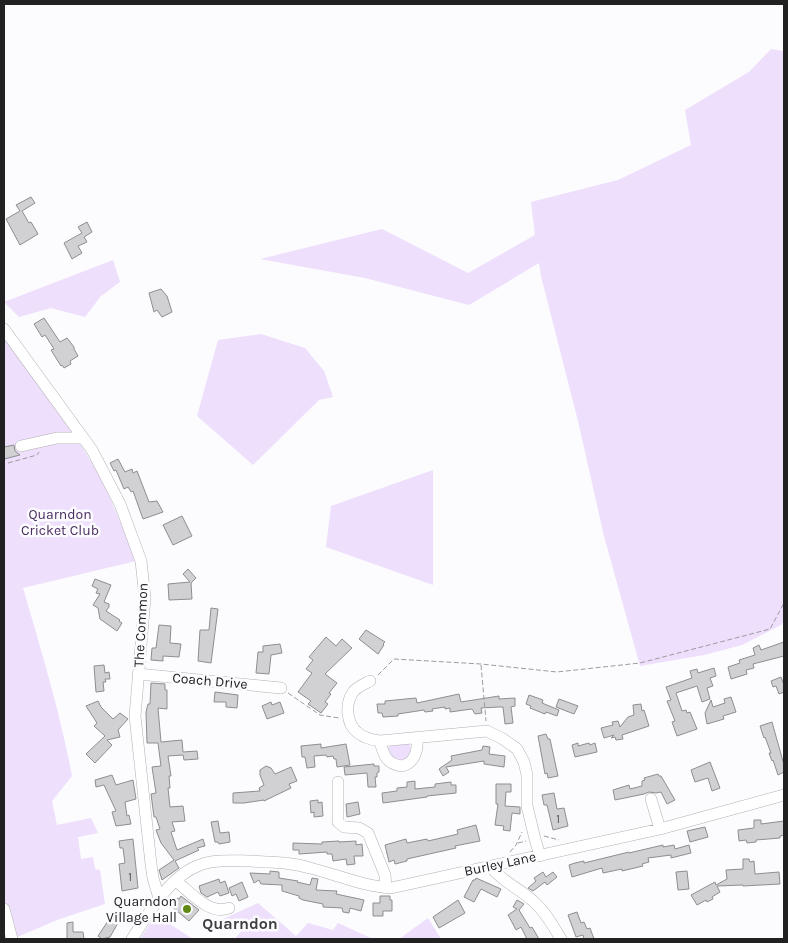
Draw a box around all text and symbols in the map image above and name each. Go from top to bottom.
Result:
park label: Quarndon Cricket Club [21,506,99,539]
street label: The Common [130,582,152,668]
street label: Coach Drive [172,669,248,693]
house number: 1 [556,813,560,826]
street label: Burley Lane [462,848,538,880]
house number: 1 [128,871,132,884]
place label: Quarndon Village Hall [106,893,177,926]
marker: Quarndon Village Hall [181,903,193,915]
district label: Quarndon [202,914,278,933]

